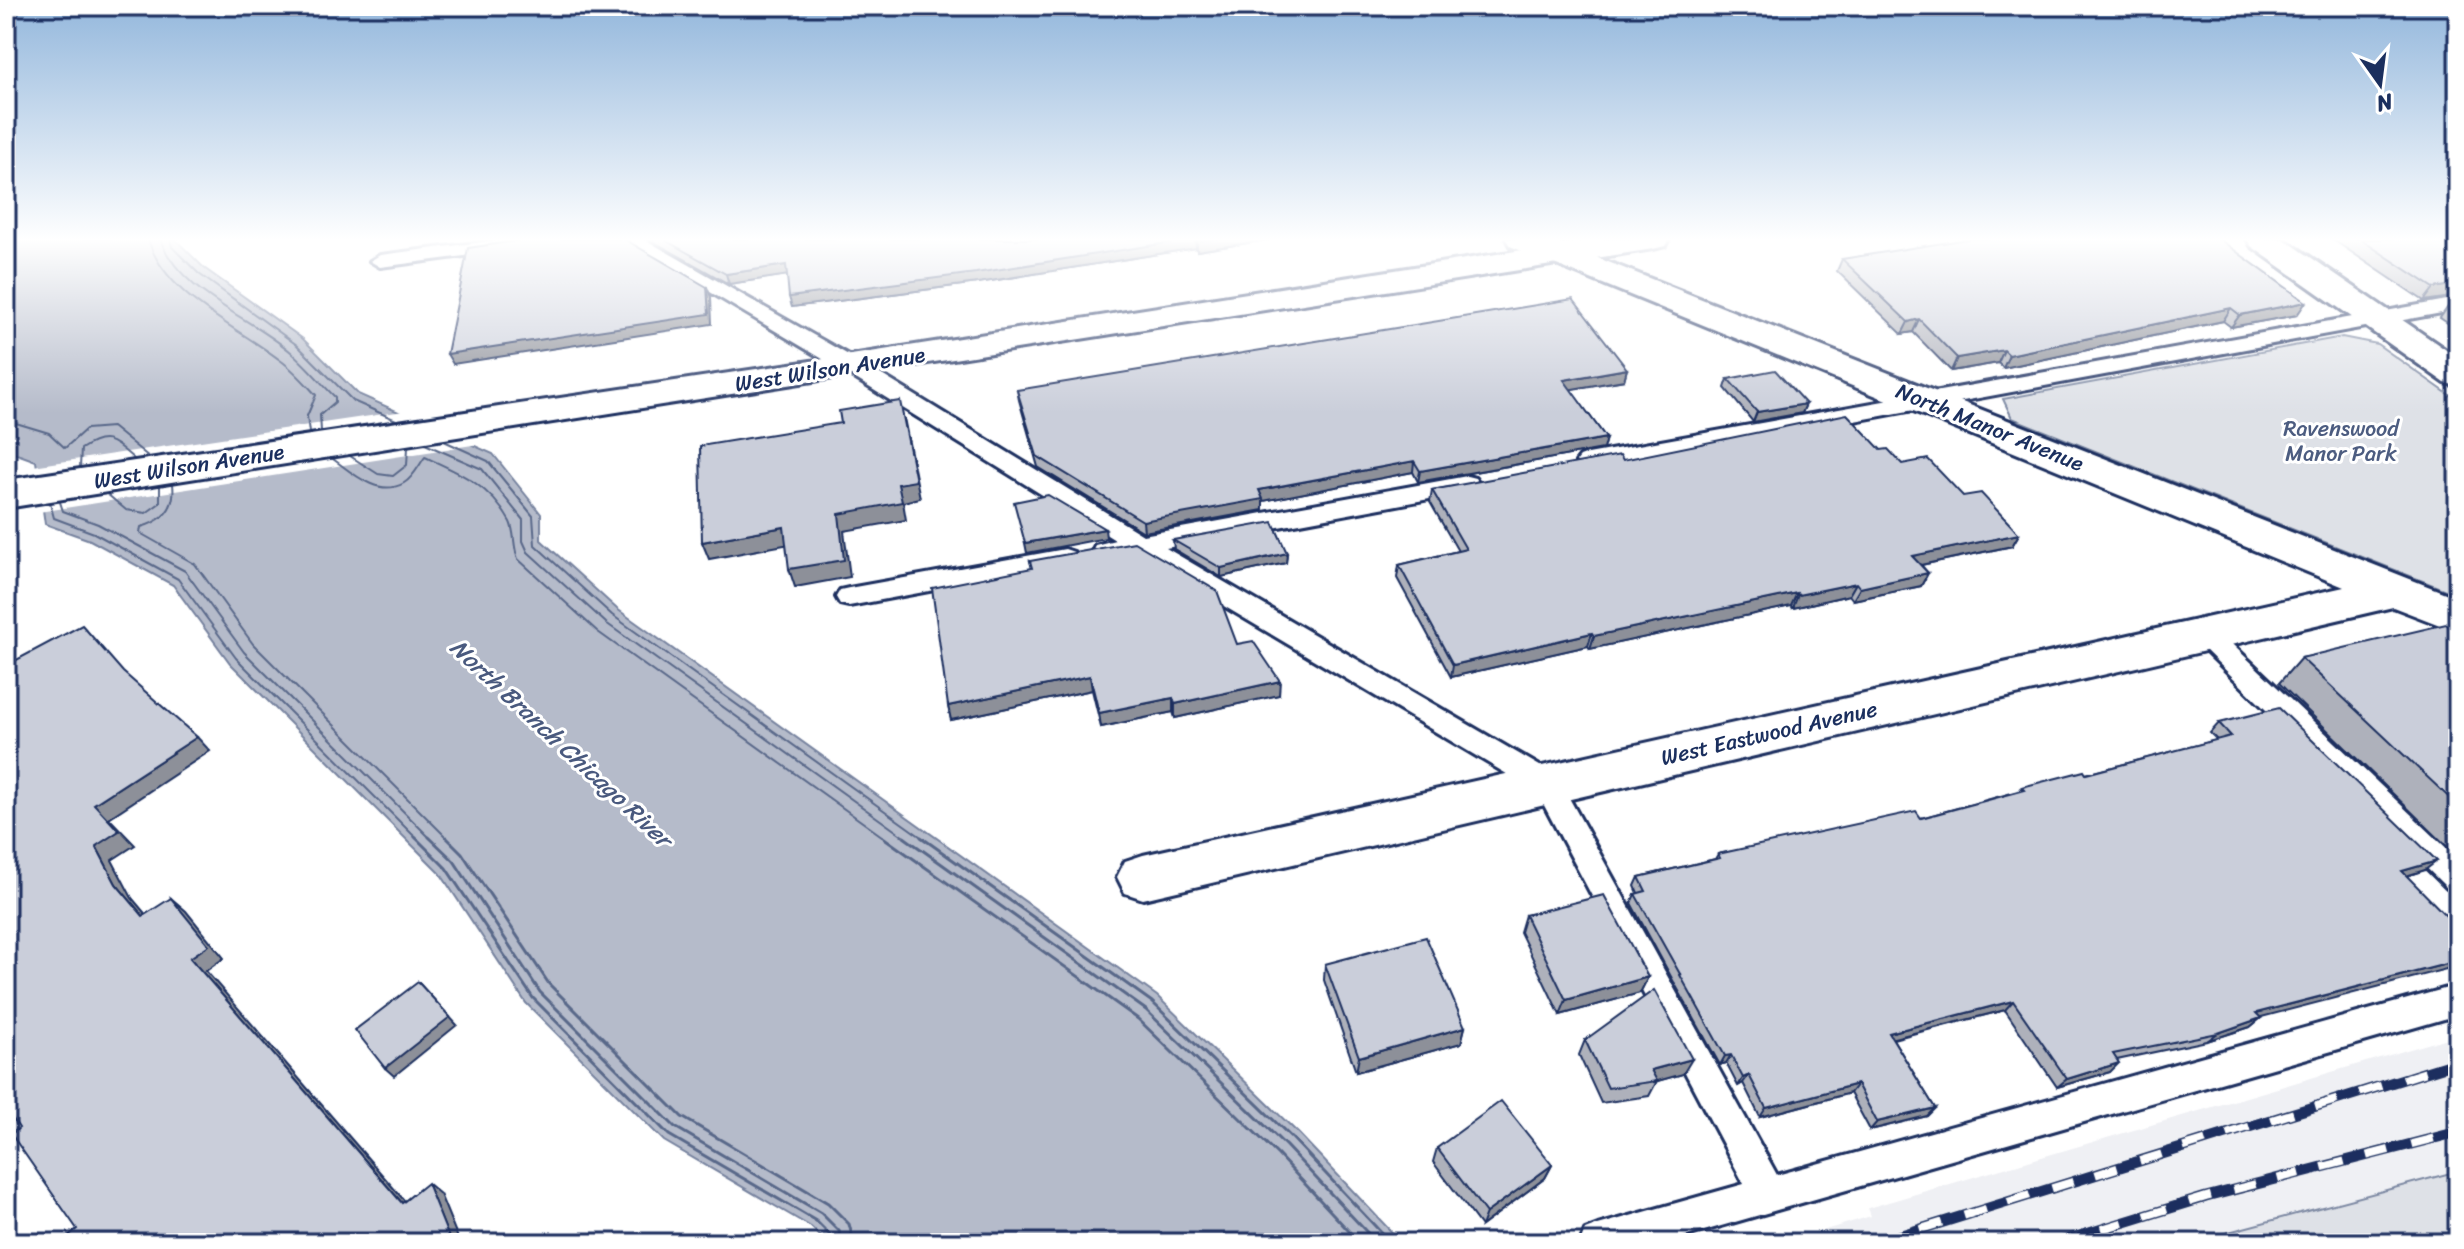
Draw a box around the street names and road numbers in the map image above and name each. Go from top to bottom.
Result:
street label: West Wilson Avenue [732,335,928,403]
street label: North Manor Avenue [1890,371,2090,483]
street label: West Wilson Avenue [91,432,287,500]
street label: West Eastwood Avenue [1657,689,1881,777]

